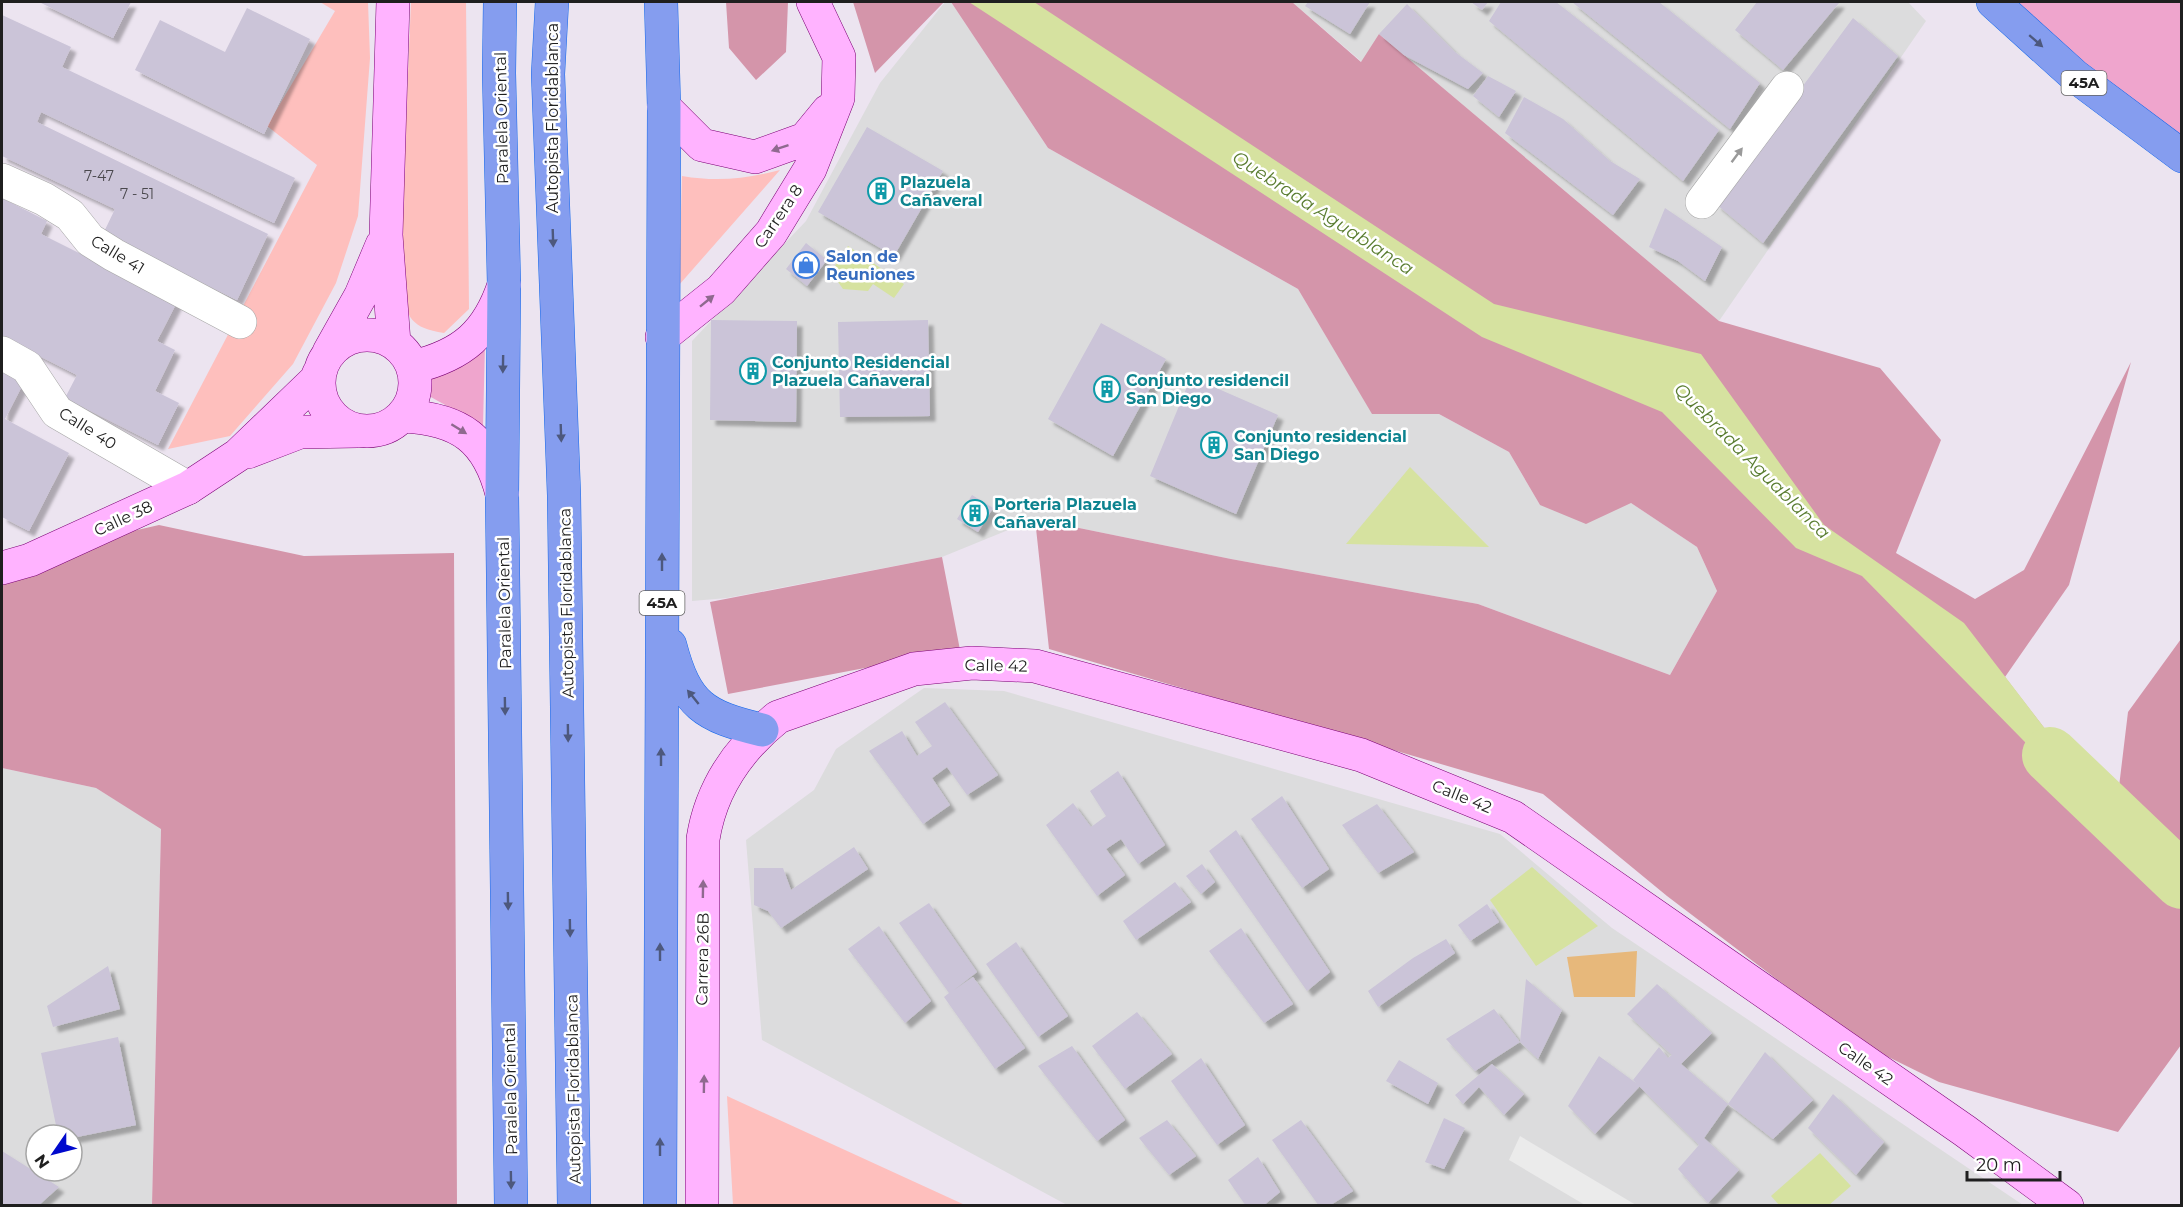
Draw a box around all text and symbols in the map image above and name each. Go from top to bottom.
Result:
street label: Autopista Floridablanca [543,23,562,213]
one-way arrow [2028,34,2043,47]
street label: Paralela Oriental [491,52,512,184]
road number: 45A [2062,71,2106,95]
one-way arrow [771,143,789,153]
water label: Quebrada Aguablanca [1228,146,1418,280]
one-way arrow [1731,148,1743,163]
house number: 7-47 [84,167,114,185]
place label: Plazuela Cañaveral [900,173,983,210]
building icon: Plazuela Cañaveral [866,176,896,206]
street label: Carrera 8 [750,181,807,252]
house number: 7 - 51 [120,185,154,203]
one-way arrow [549,228,558,247]
street label: Calle 41 [88,231,148,278]
place label: Salon de Reuniones [826,247,915,284]
shop icon: Salon de Reuniones [791,250,821,280]
one-way arrow [700,295,715,307]
place label: Conjunto Residencial Plazuela Cañaveral [772,353,950,390]
one-way arrow [499,355,508,374]
building icon: Conjunto Residencial Plazuela Cañaveral [738,356,768,386]
place label: Conjunto residencil San Diego [1126,371,1289,408]
building icon: Conjunto residencil San Diego [1092,374,1122,404]
water label: Quebrada Aguablanca [1669,378,1835,544]
street label: Calle 40 [55,403,120,454]
one-way arrow [557,423,566,442]
one-way arrow [451,424,467,435]
place label: Conjunto residencial San Diego [1234,427,1407,464]
building icon: Conjunto residencial San Diego [1199,430,1229,460]
place label: Porteria Plazuela Cañaveral [994,495,1137,532]
street label: Calle 38 [91,497,155,540]
building icon: Porteria Plazuela Cañaveral [960,498,990,528]
street label: Autopista Floridablanca [555,508,578,698]
street label: Paralela Oriental [494,537,515,669]
one-way arrow [657,553,667,572]
road number: 45A [640,591,684,615]
street label: Calle 42 [964,655,1028,676]
one-way arrow [687,689,699,704]
one-way arrow [500,697,510,716]
one-way arrow [563,723,573,742]
one-way arrow [656,748,666,767]
street label: Calle 42 [1429,776,1494,817]
one-way arrow [698,880,708,899]
one-way arrow [503,892,512,911]
street label: Carrera 26B [692,912,713,1006]
one-way arrow [566,918,575,937]
one-way arrow [656,943,665,962]
street label: Autopista Floridablanca [562,994,585,1184]
street label: Paralela Oriental [500,1023,521,1155]
street label: Calle 42 [1835,1038,1897,1089]
one-way arrow [699,1075,708,1094]
north arrow [24,1123,84,1183]
one-way arrow [655,1138,665,1157]
scale bar [1967,1144,2060,1182]
text: N [31,1151,54,1172]
text: 20 m [1976,1154,2022,1176]
one-way arrow [506,1171,516,1190]

